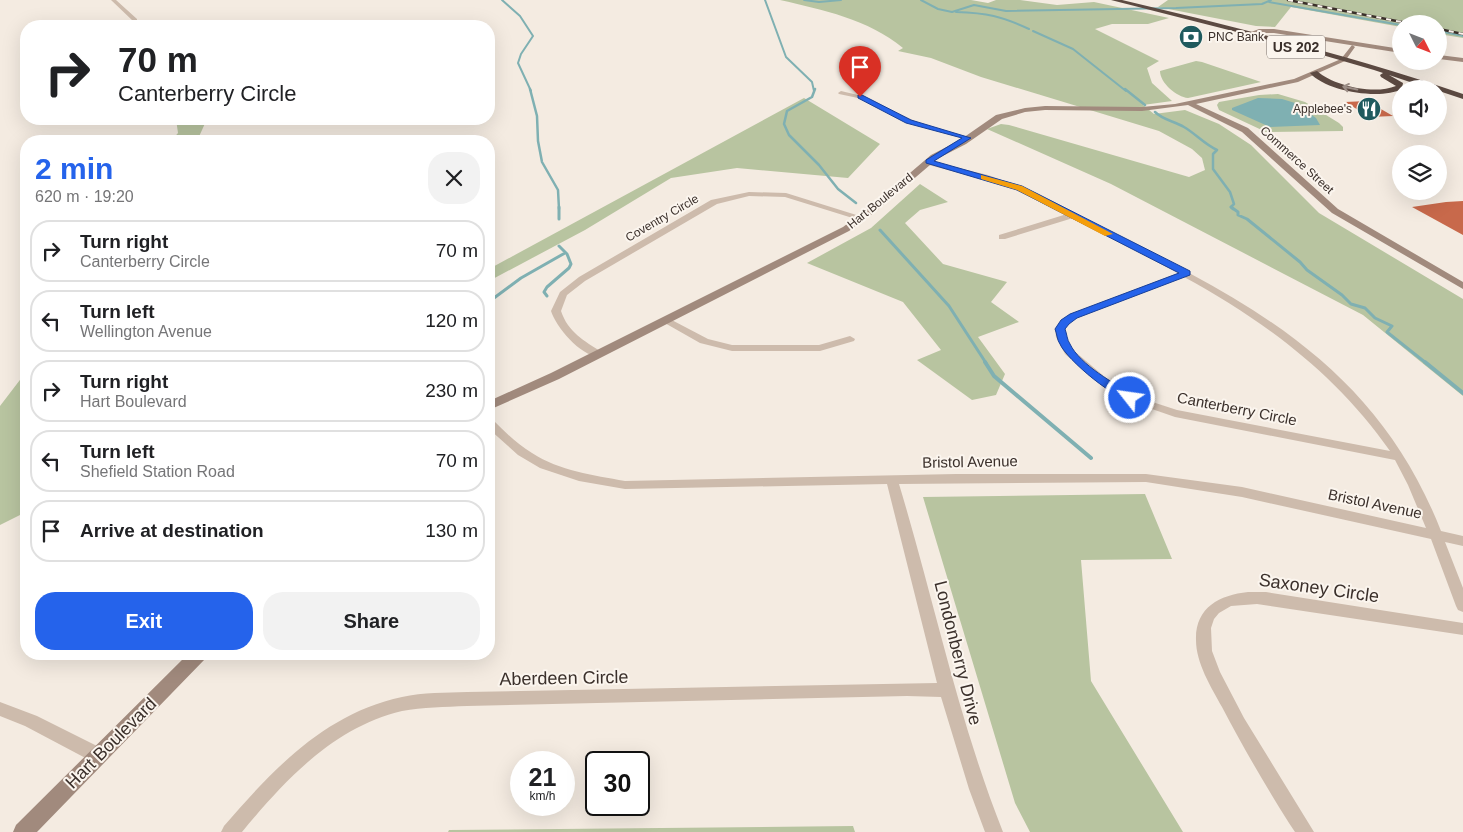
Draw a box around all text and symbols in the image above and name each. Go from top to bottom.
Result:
north arrow [1392,15,1448,70]
map controls [1392,15,1447,200]
bank icon: PNC Bank [1178,24,1204,50]
place label: PNC Bank [1208,30,1265,44]
road number: US 202 [1267,36,1325,58]
icon: right [35,40,100,105]
text: 70 m [118,40,198,79]
pin [839,46,881,97]
icon: arrive [846,53,874,81]
button: sound [1392,80,1447,135]
text: Canterberry Circle [118,81,297,106]
one-way arrow [1343,83,1359,92]
restaurant icon: Applebee's [1356,96,1382,122]
place label: Applebee's [1293,102,1352,116]
street label: Commerce Street [1257,123,1337,197]
button: layers [1392,145,1447,200]
text: 2 min [35,152,113,185]
button: close [428,152,480,204]
street label: Hart Boulevard [844,170,916,232]
text: 620 m · 19:20 [35,188,134,205]
street label: Coventry Circle [623,191,701,245]
text: Turn right [80,231,168,252]
icon: right [37,237,65,265]
text: 70 m [436,240,478,261]
text: Canterberry Circle [80,253,210,270]
text: Turn left [80,301,155,322]
icon: left [37,307,65,335]
text: 120 m [425,310,478,331]
text: Wellington Avenue [80,323,212,340]
text: Turn right [80,371,168,392]
position arrow [1103,371,1155,423]
icon: right [37,377,65,405]
text: 230 m [425,380,478,401]
street label: Canterberry Circle [1176,389,1298,428]
text: Hart Boulevard [80,393,187,410]
text: Turn left [80,441,155,462]
icon: left [37,447,65,475]
text: 70 m [436,450,478,471]
street label: Bristol Avenue [922,452,1018,471]
text: Shefield Station Road [80,463,235,480]
street label: Bristol Avenue [1327,485,1424,522]
icon: arrive [37,517,65,545]
text: Arrive at destination [80,520,264,541]
text: 130 m [425,520,478,541]
street label: Saxoney Circle [1258,570,1380,606]
street label: Londonberry Drive [930,579,986,727]
button: Exit [35,592,253,650]
button: Share [263,592,480,650]
street label: Aberdeen Circle [499,667,629,689]
street label: Hart Boulevard [61,693,161,793]
speed limit sign: 30 [585,751,650,816]
text: 21 [529,763,556,791]
text: km/h [529,789,556,803]

